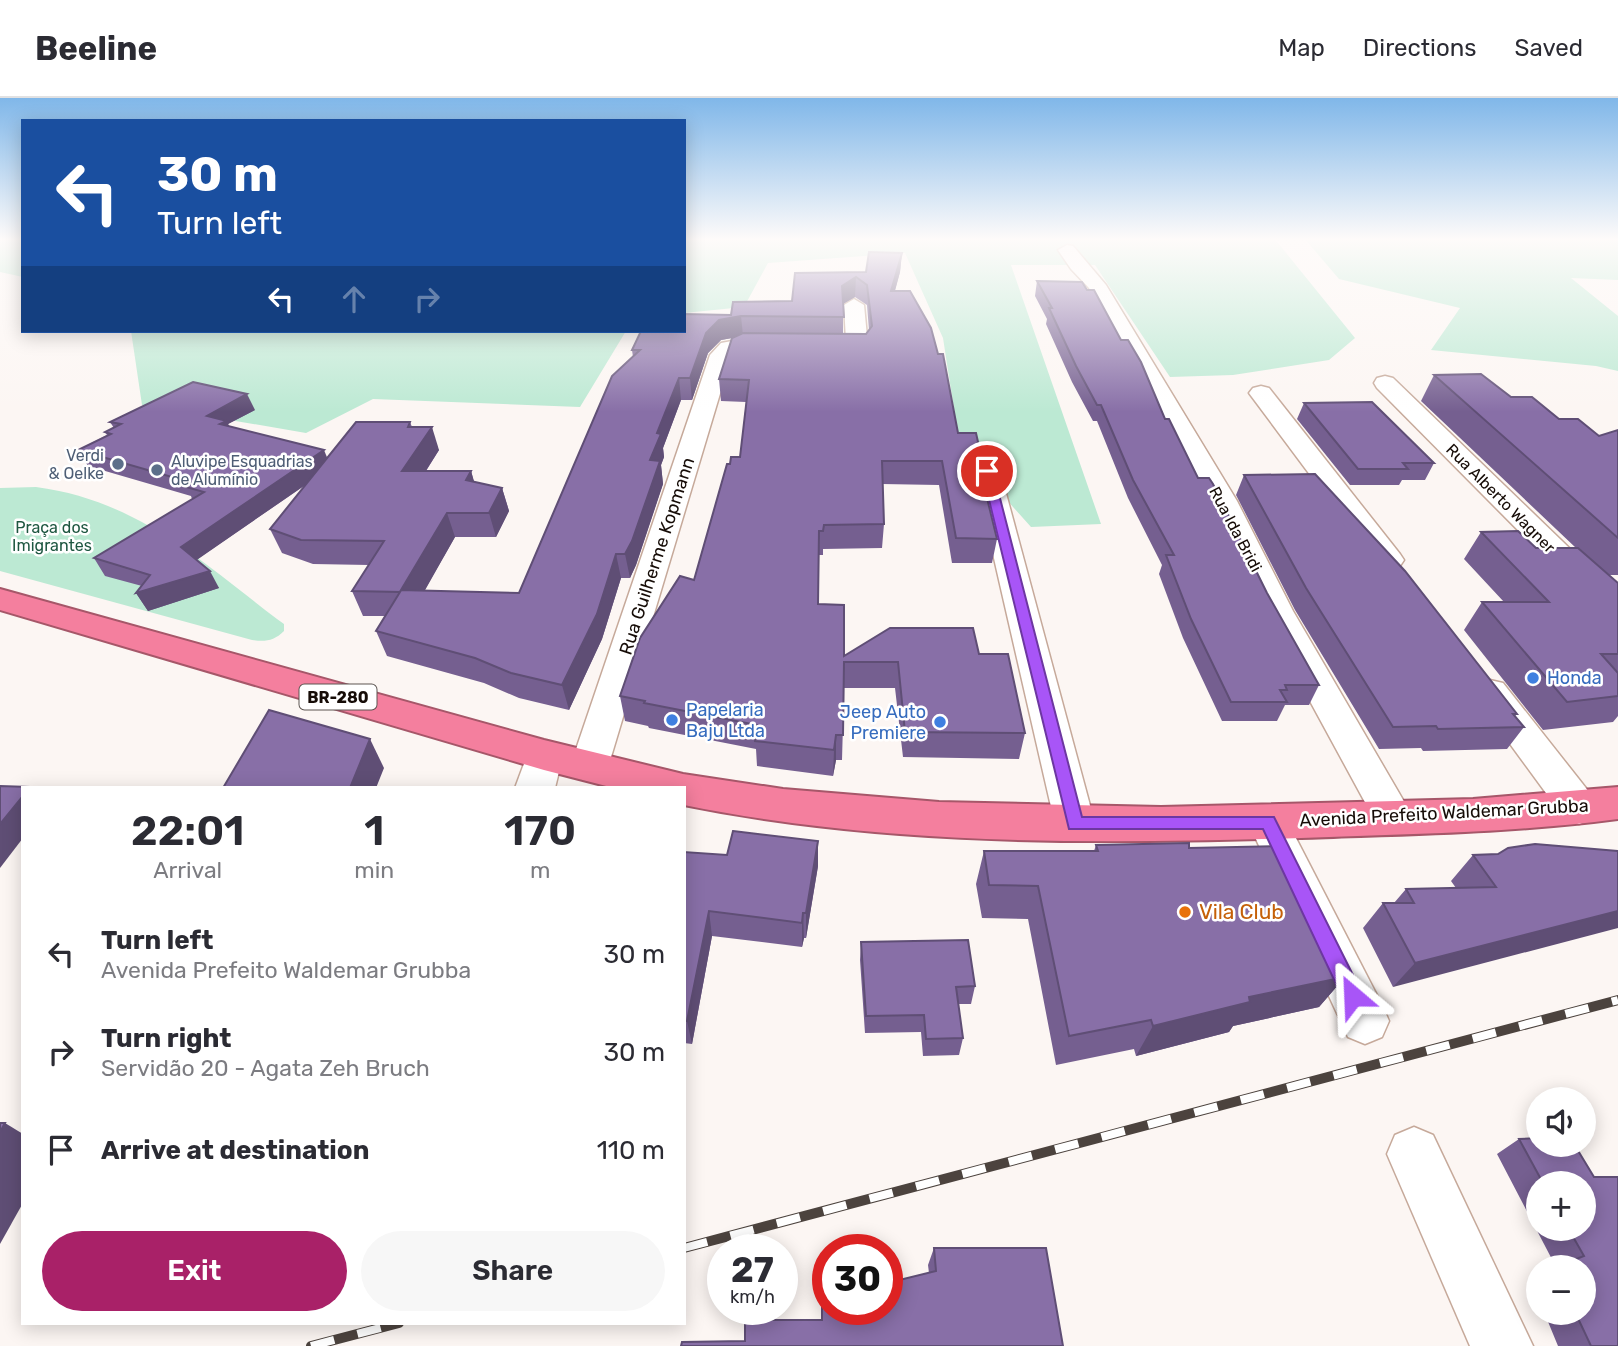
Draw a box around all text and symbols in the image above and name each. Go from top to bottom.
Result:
text: Beeline [35,29,157,68]
text: Map [1278,34,1325,62]
text: Directions [1363,34,1476,62]
text: Saved [1514,34,1583,62]
text: 30 m [157,145,278,203]
icon: left [42,147,133,238]
text: Turn left [157,204,282,242]
icon: left [262,280,300,318]
icon: ahead [335,280,373,318]
icon: right [408,280,446,318]
street label: Rua Alberto Wagner [1442,440,1559,557]
pin [957,441,1017,501]
place label: Verdi & Oelke [48,446,104,483]
place label: Aluvipe Esquadrias de Alumínio [171,452,313,489]
icon: arrive [968,452,1006,490]
street label: Rua Guilherme Kopmann [615,455,699,657]
marker: Verdi & Oelke [110,456,126,472]
marker: Aluvipe Esquadrias de Alumínio [149,462,165,478]
street label: Rua Ida Bridi [1205,483,1266,575]
park label: Praça dos Imigrantes [12,518,92,555]
place label: Honda [1547,667,1602,689]
marker: Honda [1525,670,1541,686]
road number: BR-280 [300,684,376,710]
place label: Papelaria Baju Ltda [686,699,765,742]
place label: Jeep Auto Premiere [840,701,926,744]
marker: Papelaria Baju Ltda [664,712,680,728]
marker: Jeep Auto Premiere [932,714,948,730]
street label: Avenida Prefeito Waldemar Grubba [1299,794,1589,832]
text: 22:01 [131,806,244,856]
text: 1 [364,806,384,856]
text: 170 [504,806,576,856]
text: Arrival [153,856,222,884]
text: min [354,856,394,884]
text: m [530,856,550,884]
place label: Vila Club [1199,899,1284,924]
marker: Vila Club [1177,904,1193,920]
text: Turn left [101,925,213,956]
icon: left [42,935,80,973]
text: 30 m [603,939,665,970]
text: Avenida Prefeito Waldemar Grubba [101,956,471,984]
position arrow [1316,959,1390,1033]
text: Turn right [101,1023,231,1054]
icon: right [42,1033,80,1071]
text: 30 m [603,1037,665,1068]
text: Servidão 20 - Agata Zeh Bruch [101,1054,430,1082]
map controls [1526,1087,1596,1325]
button: sound [1526,1087,1596,1157]
icon: arrive [42,1131,80,1169]
text: Arrive at destination [101,1135,369,1166]
text: 110 m [597,1135,665,1166]
button: + [1526,1171,1596,1241]
button: Exit [42,1231,347,1311]
button: Share [361,1231,665,1311]
speed limit sign: 30 [812,1234,903,1325]
text: 27 [731,1249,774,1291]
button: − [1526,1255,1596,1325]
text: km/h [730,1286,775,1308]

